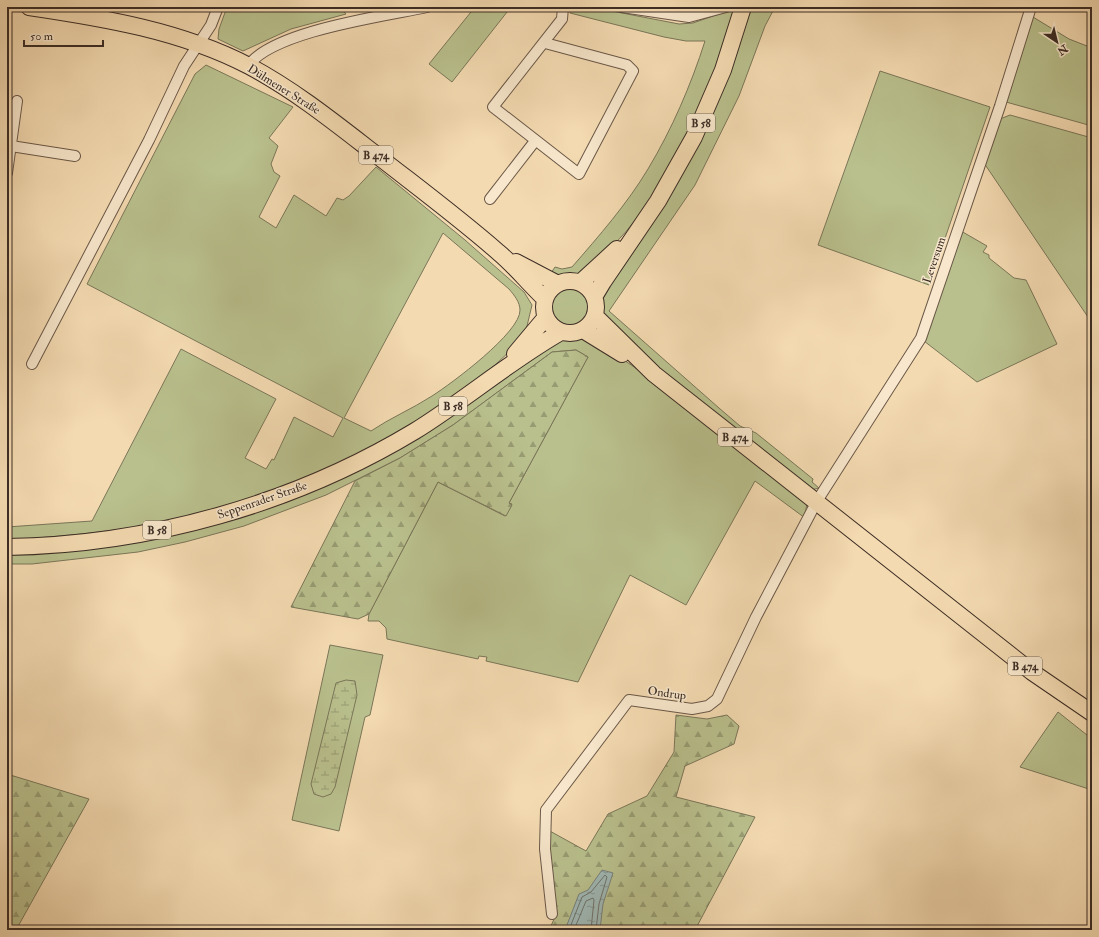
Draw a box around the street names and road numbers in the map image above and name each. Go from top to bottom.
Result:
street label: Dülmener Straße [245,61,323,118]
road number: B 58 [687,114,715,132]
road number: B 474 [359,146,393,164]
street label: Leversum [920,234,950,285]
road number: B 58 [439,397,467,415]
road number: B 474 [718,428,752,446]
street label: Seppenrader Straße [215,478,309,523]
road number: B 58 [143,521,171,539]
road number: B 474 [1008,657,1042,675]
street label: Ondrup [647,683,687,704]

